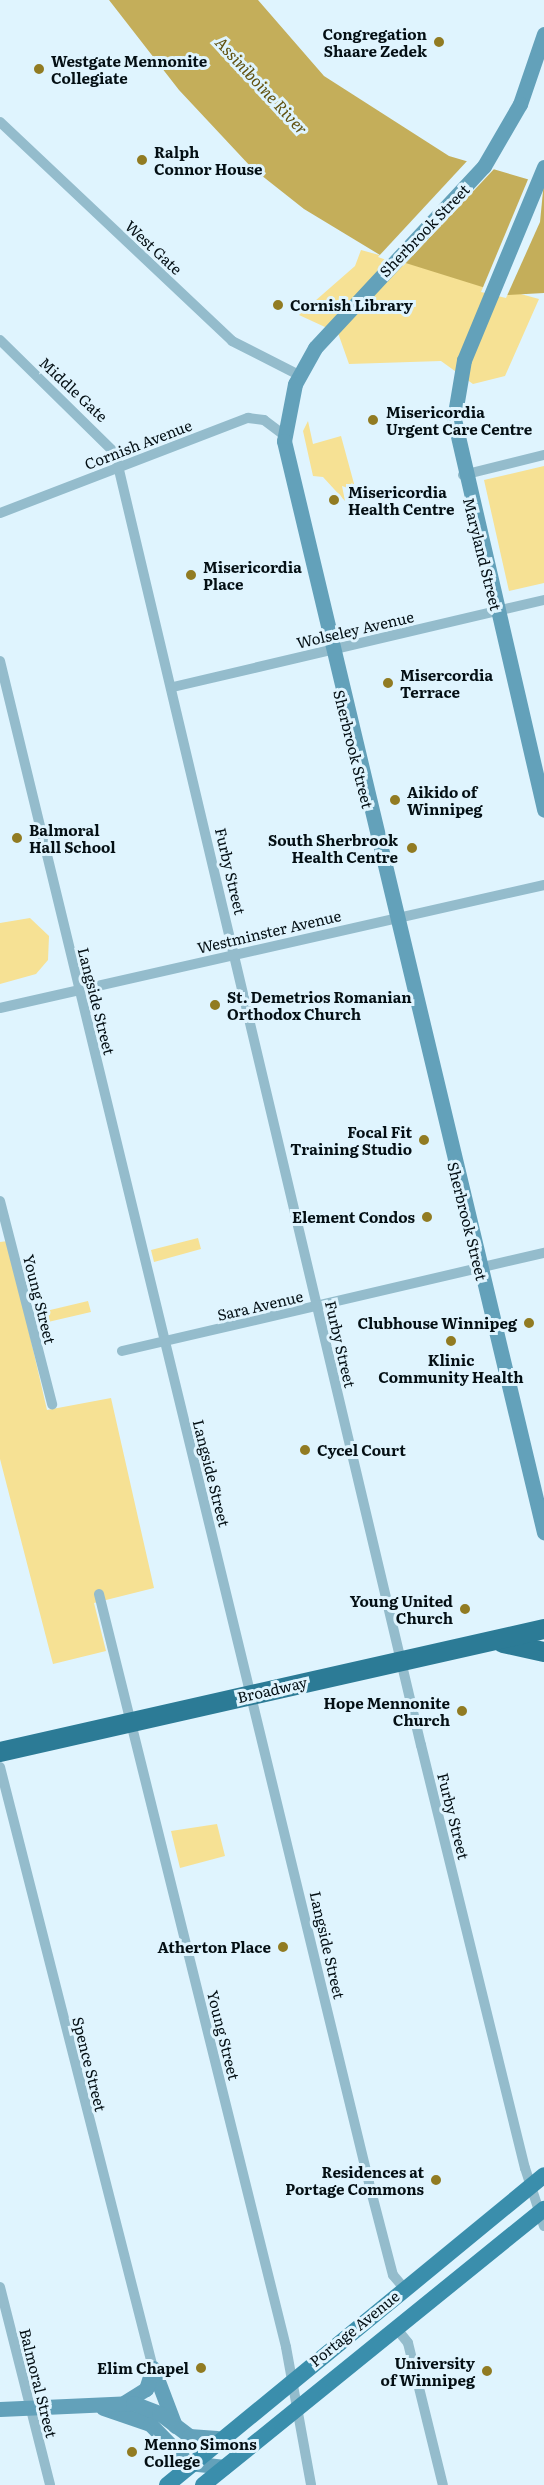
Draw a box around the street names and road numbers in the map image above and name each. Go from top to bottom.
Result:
street label: Sherbrook Street [375,180,473,280]
street label: West Gate [122,216,186,278]
street label: Middle Gate [36,353,112,425]
street label: Cornish Avenue [82,415,194,473]
street label: Maryland Street [460,496,506,612]
street label: Wolseley Avenue [295,607,415,651]
street label: Sherbrook Street [331,688,377,810]
street label: Furby Street [212,826,250,916]
street label: Westminster Avenue [195,906,343,956]
street label: Langside Street [75,945,119,1057]
street label: Sherbrook Street [445,1160,491,1282]
street label: Young Street [20,1252,60,1346]
street label: Sara Avenue [215,1286,305,1324]
street label: Furby Street [322,1299,360,1389]
street label: Langside Street [190,1417,234,1529]
street label: Broadway [235,1672,309,1706]
street label: Furby Street [435,1771,473,1861]
street label: Langside Street [307,1889,349,2001]
street label: Young Street [204,1988,244,2082]
street label: Spence Street [70,2015,110,2113]
street label: Portage Avenue [305,2286,403,2370]
street label: Balmoral Street [17,2326,61,2440]

